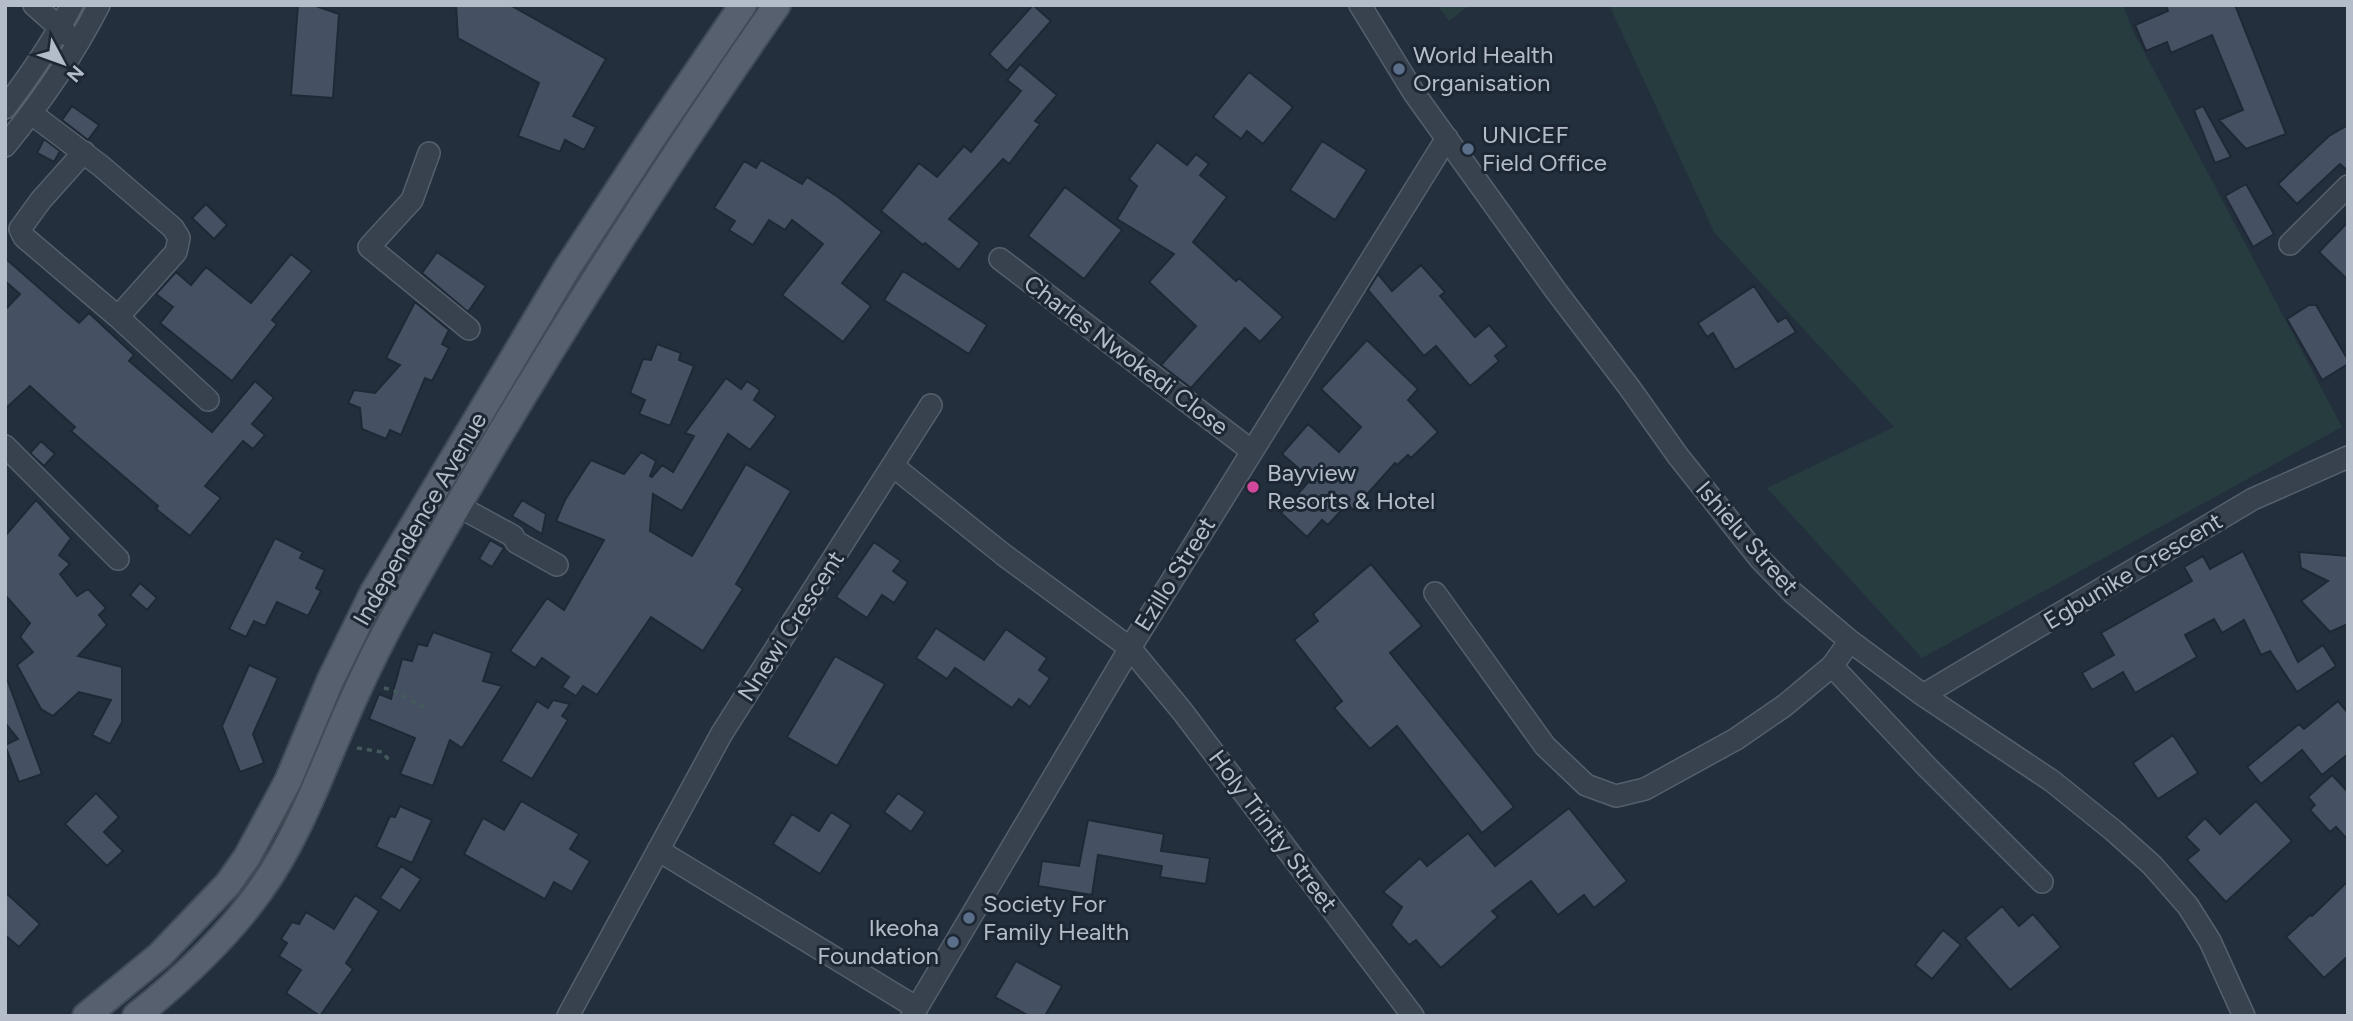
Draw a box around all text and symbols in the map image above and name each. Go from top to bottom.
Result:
north arrow [28,28,98,98]
place label: World Health Organisation [1413,40,1553,97]
text: N [62,61,89,87]
marker: World Health Organisation [1391,61,1407,77]
place label: UNICEF Field Office [1482,120,1607,177]
marker: UNICEF Field Office [1460,141,1476,157]
street label: Charles Nwokedi Close [1018,268,1234,441]
street label: Independence Avenue [347,407,492,631]
place label: Bayview Resorts & Hotel [1267,458,1435,515]
street label: Ishielu Street [1690,475,1805,601]
marker: Bayview Resorts & Hotel [1245,479,1261,495]
street label: Egbunike Crescent [2038,506,2227,635]
street label: Ezillo Street [1128,511,1221,636]
street label: Nnewi Crescent [731,545,850,706]
street label: Holy Trinity Street [1203,744,1344,917]
place label: Society For Family Health [983,889,1129,946]
marker: Society For Family Health [961,910,977,926]
place label: Ikeoha Foundation [817,913,939,970]
marker: Ikeoha Foundation [945,934,961,950]

